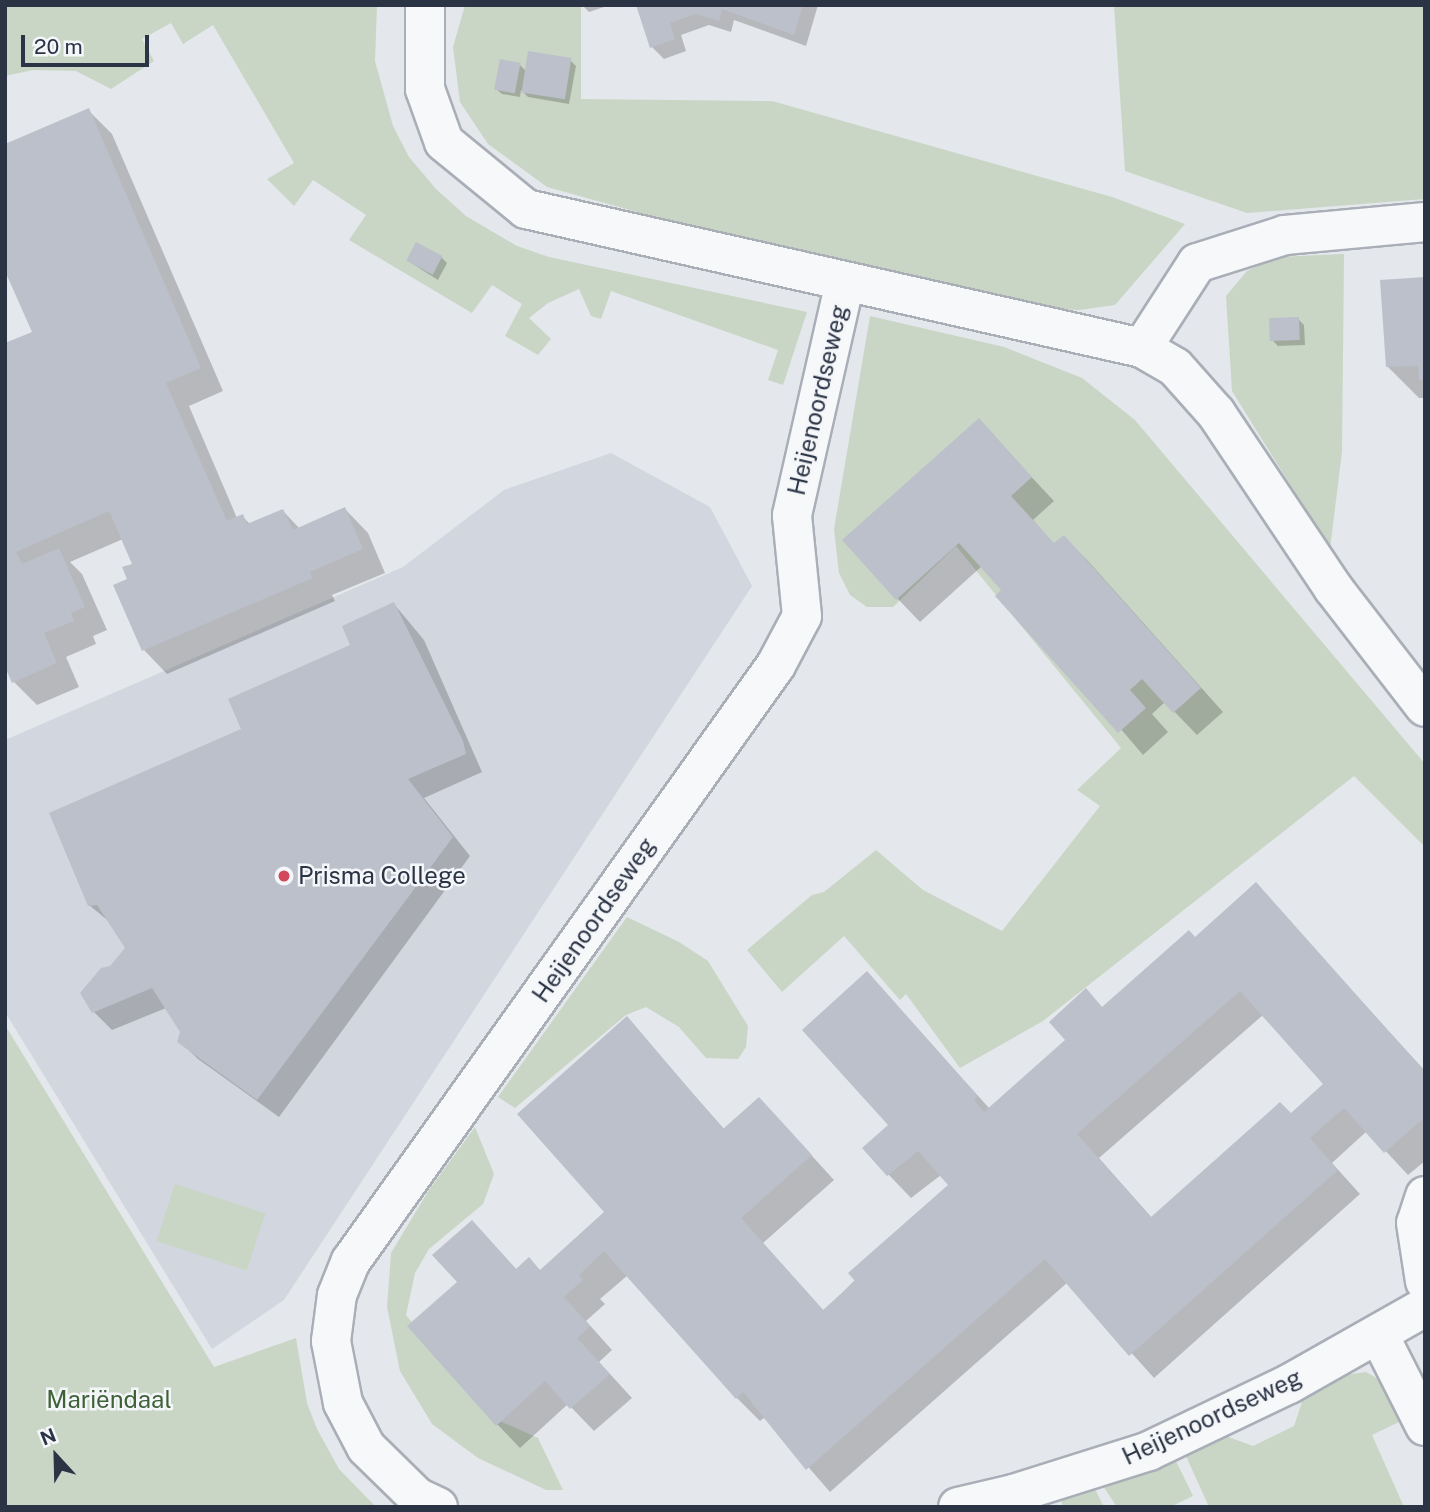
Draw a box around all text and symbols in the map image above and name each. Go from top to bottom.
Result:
scale bar [24,21,152,65]
text: 20 m [34,34,83,59]
street label: Heijenoordseweg [782,302,854,498]
street label: Heijenoordseweg [526,832,662,1008]
place label: Prisma College [298,862,466,890]
marker: Prisma College [276,868,292,884]
street label: Heijenoordseweg [1118,1363,1306,1471]
park label: Mariëndaal [46,1386,172,1414]
north arrow [21,1421,91,1491]
text: N [37,1424,59,1450]

